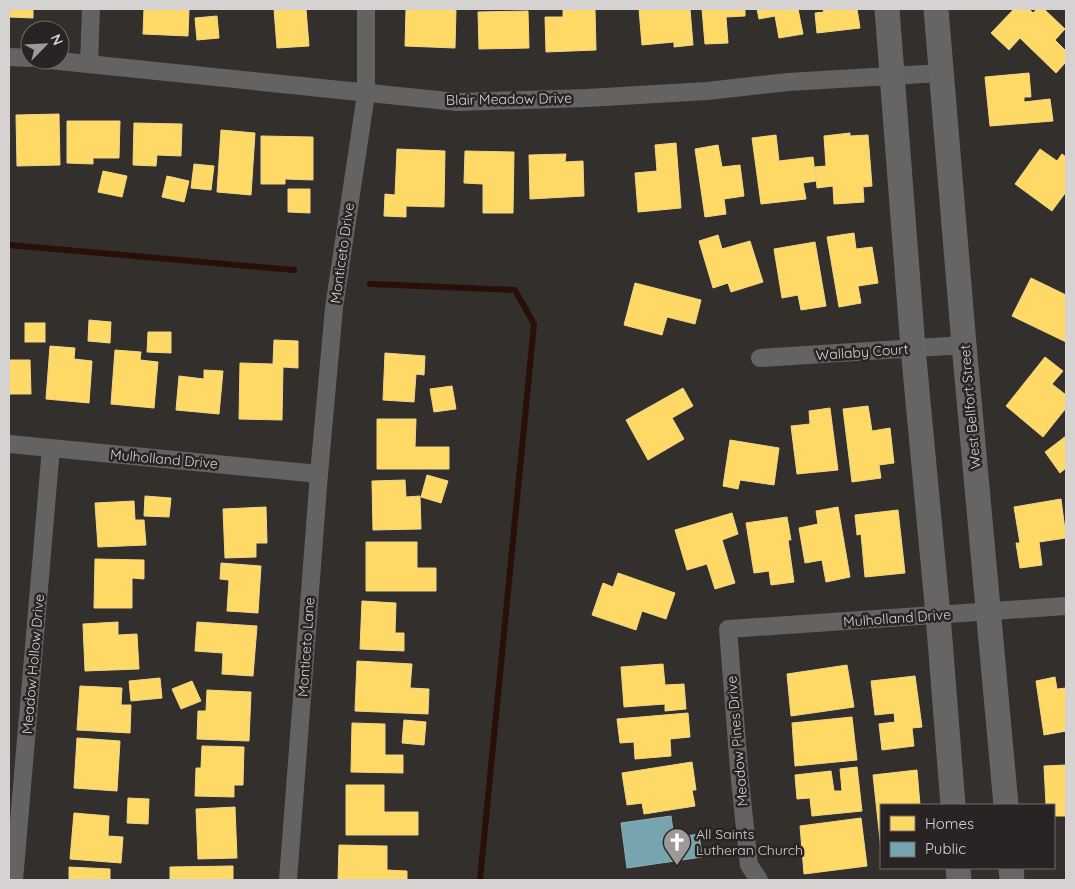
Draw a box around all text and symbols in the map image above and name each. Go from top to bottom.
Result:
north arrow [20,20,70,70]
text: N [47,31,67,48]
street label: Blair Meadow Drive [446,89,572,109]
street label: Monticeto Drive [326,201,358,305]
street label: Wallaby Court [815,340,909,364]
street label: West Bellfort Street [956,344,984,470]
street label: Mulholland Drive [109,445,219,473]
street label: Meadow Hollow Drive [18,593,48,735]
street label: Monticeto Lane [294,596,318,697]
street label: Mulholland Drive [842,605,952,631]
street label: Meadow Pines Drive [722,675,752,807]
legend [880,804,1055,869]
text: Homes [925,814,974,833]
place label: All Saints Lutheran Church [696,825,803,859]
church icon: All Saints Lutheran Church [662,827,692,866]
text: Public [925,839,966,858]

